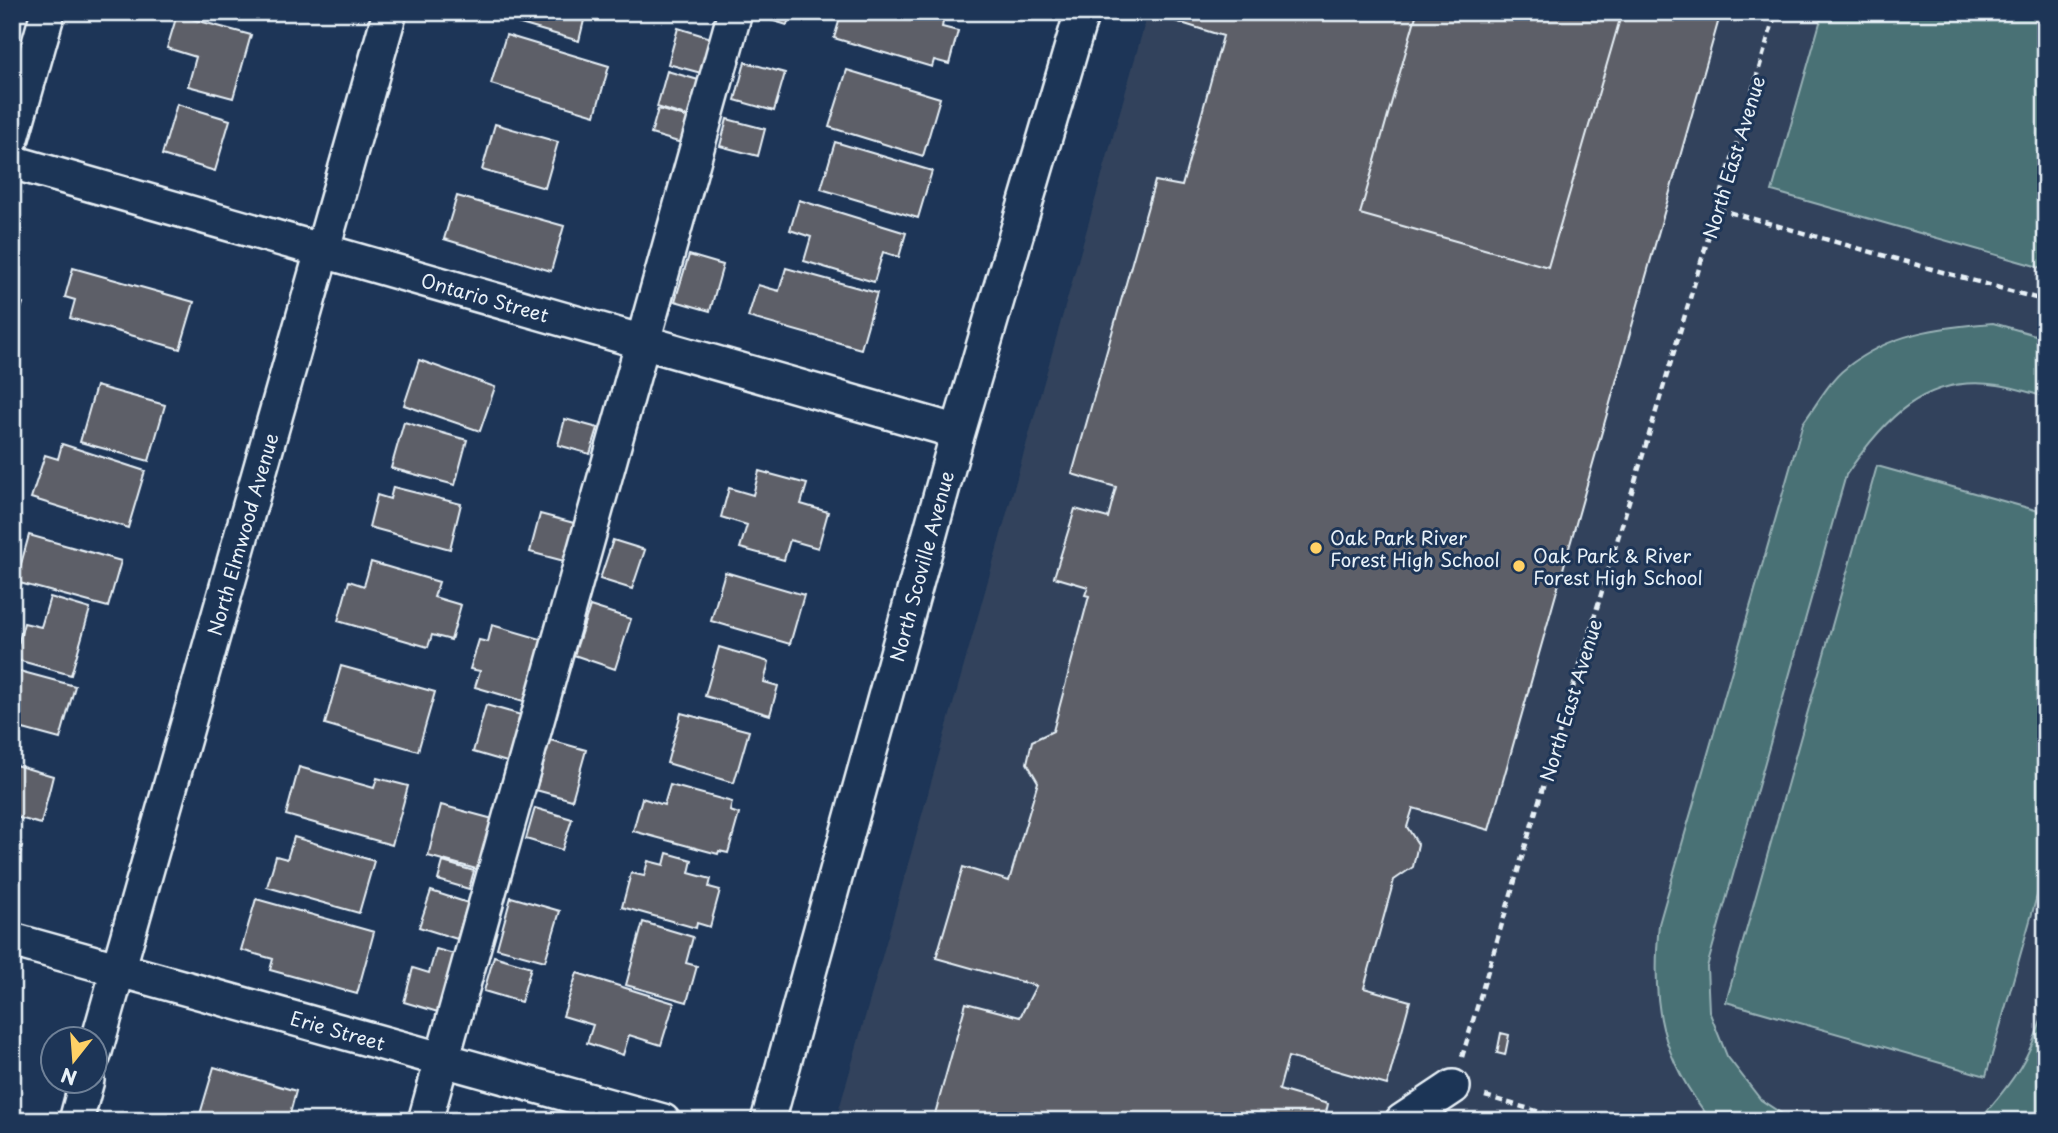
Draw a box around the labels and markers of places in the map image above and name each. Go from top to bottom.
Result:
place label: Oak Park River Forest High School [1330,523,1500,573]
marker: Oak Park River Forest High School [1308,540,1324,556]
place label: Oak Park & River Forest High School [1533,541,1703,591]
marker: Oak Park & River Forest High School [1511,558,1527,574]

